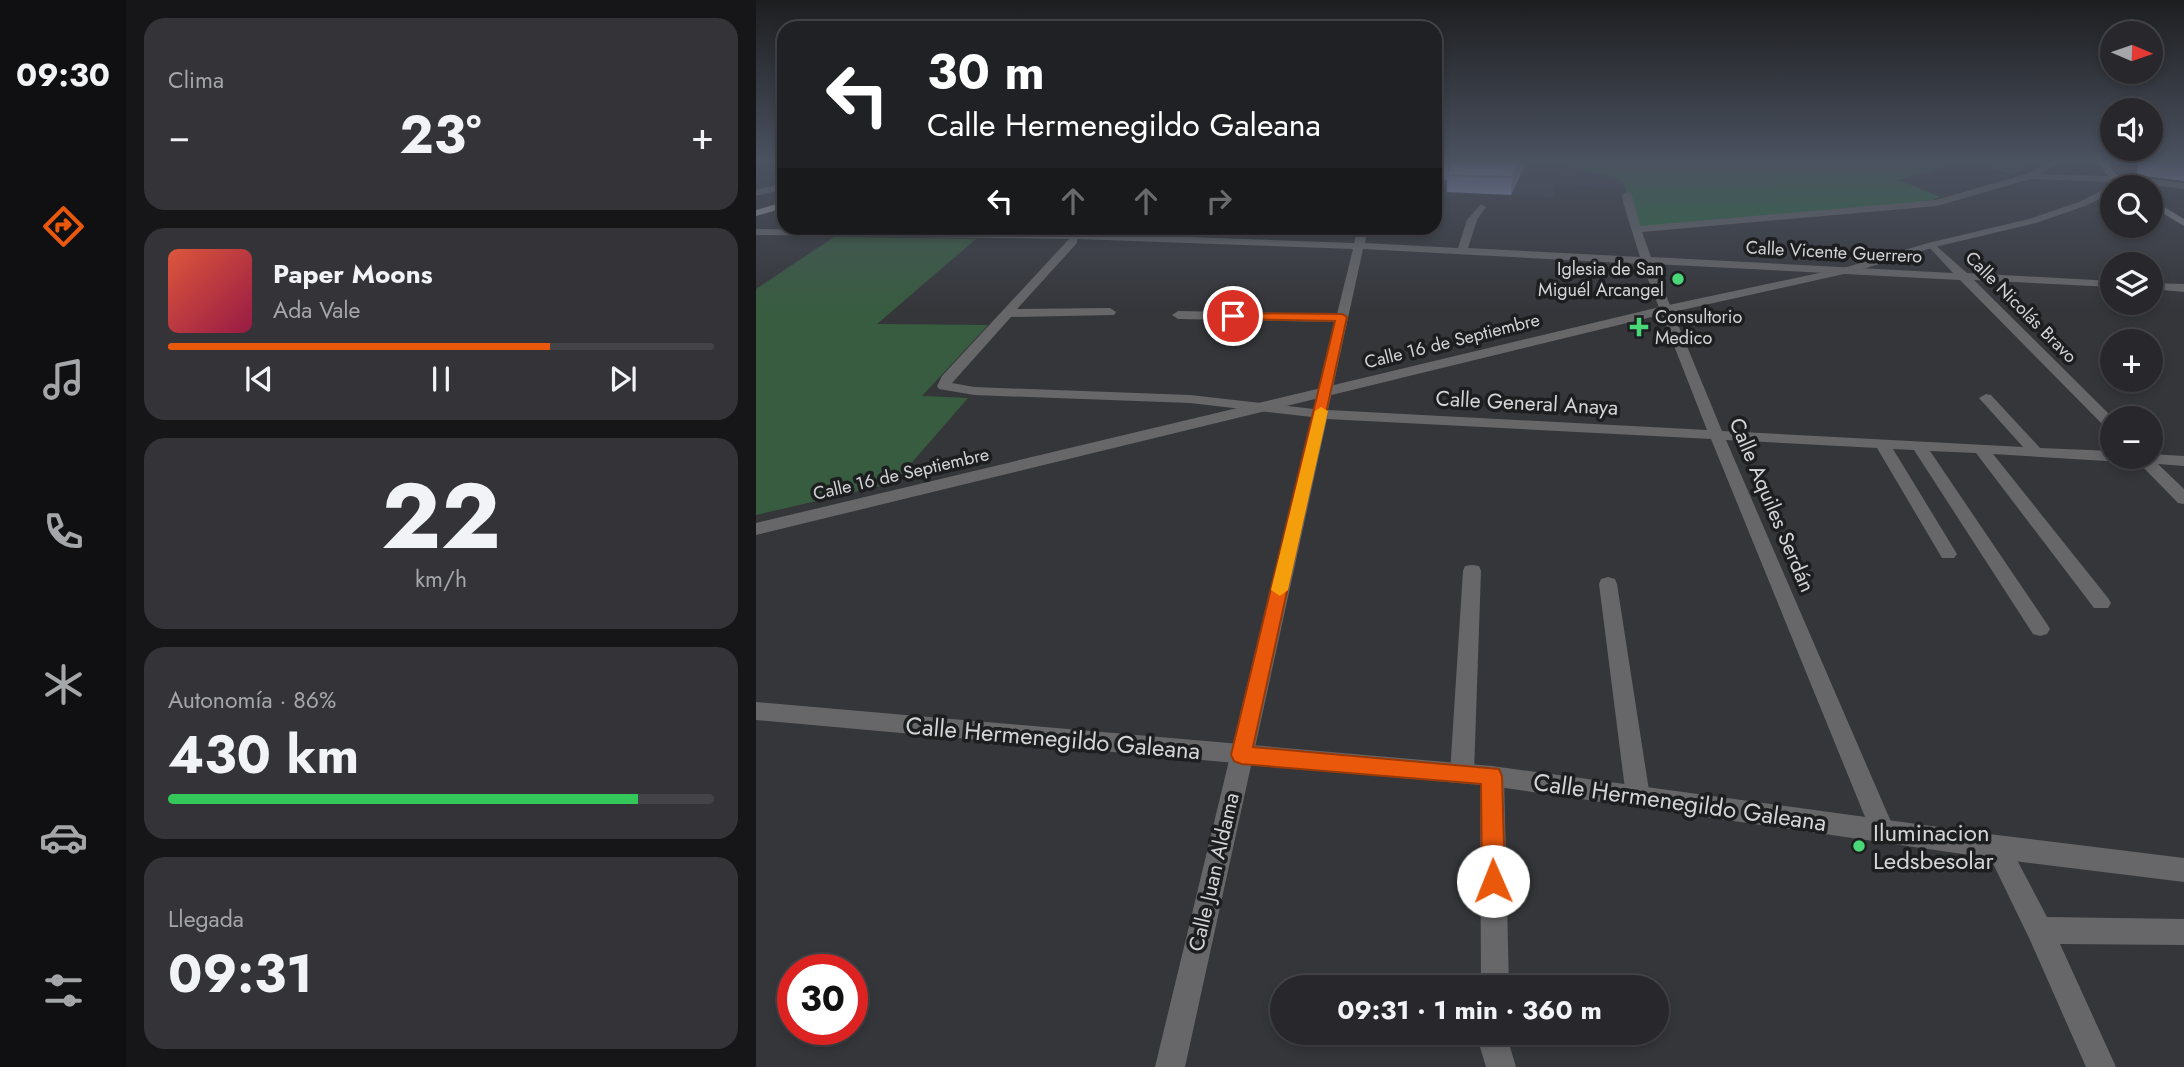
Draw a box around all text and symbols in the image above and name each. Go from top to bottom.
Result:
north arrow [2100,21,2163,84]
map controls [2100,21,2163,469]
text: 30 m [927,37,1045,107]
icon: left [812,49,903,140]
text: 09:30 [16,52,110,98]
text: Clima [168,63,224,97]
text: 23° [400,97,481,173]
button: sound [2100,98,2163,161]
text: Calle Hermenegildo Galeana [927,102,1321,148]
text: − [168,108,190,163]
text: + [691,108,714,163]
button: search [2100,175,2163,238]
icon: left [981,182,1019,220]
icon: ahead [1054,182,1092,220]
icon: ahead [1127,182,1165,220]
icon: right [1200,182,1238,220]
icon: directions [39,202,88,251]
street label: Calle Vicente Guerrero [1745,234,1923,270]
street label: Calle Nicolás Bravo [1959,245,2083,369]
button: layers [2100,252,2163,315]
text: Paper Moons [273,255,433,293]
place label: Iglesia de San Miguél Arcangel [1538,256,1664,303]
marker: Iglesia de San Miguél Arcangel [1670,271,1686,287]
pin [1203,286,1263,346]
text: Ada Vale [273,293,360,327]
icon: arrive [1214,297,1252,335]
place label: Consultorio Medico [1655,304,1742,351]
street label: Calle 16 de Septiembre [1362,307,1542,375]
marker: Consultorio Medico [1629,317,1649,337]
button: + [2100,329,2163,392]
icon: music [39,355,88,404]
icon: previous [240,360,278,398]
icon: pause [422,360,460,398]
icon: next [604,360,642,398]
street label: Calle General Anaya [1435,383,1619,423]
button: − [2100,406,2163,469]
street label: Calle Aquiles Serdán [1722,413,1822,597]
street label: Calle 16 de Septiembre [810,441,992,507]
text: 22 [381,451,501,582]
icon: phone [39,507,88,556]
text: km/h [415,562,467,596]
icon: climate [39,660,88,709]
text: Autonomía · 86% [168,683,336,717]
street label: Calle Hermenegildo Galeana [904,708,1202,768]
text: 430 km [168,717,359,793]
street label: Calle Hermenegildo Galeana [1531,764,1829,840]
street label: Calle Juan Aldama [1181,790,1247,954]
icon: car [39,813,88,862]
place label: Iluminacion Ledsbesolar [1873,815,1994,878]
marker: Iluminacion Ledsbesolar [1851,838,1867,854]
position arrow [1456,844,1530,918]
text: Llegada [168,902,244,936]
text: 09:31 [168,936,313,1012]
speed limit sign: 30 [777,954,868,1045]
icon: filters [39,966,88,1015]
text: 09:31 · 1 min · 360 m [1337,991,1602,1029]

